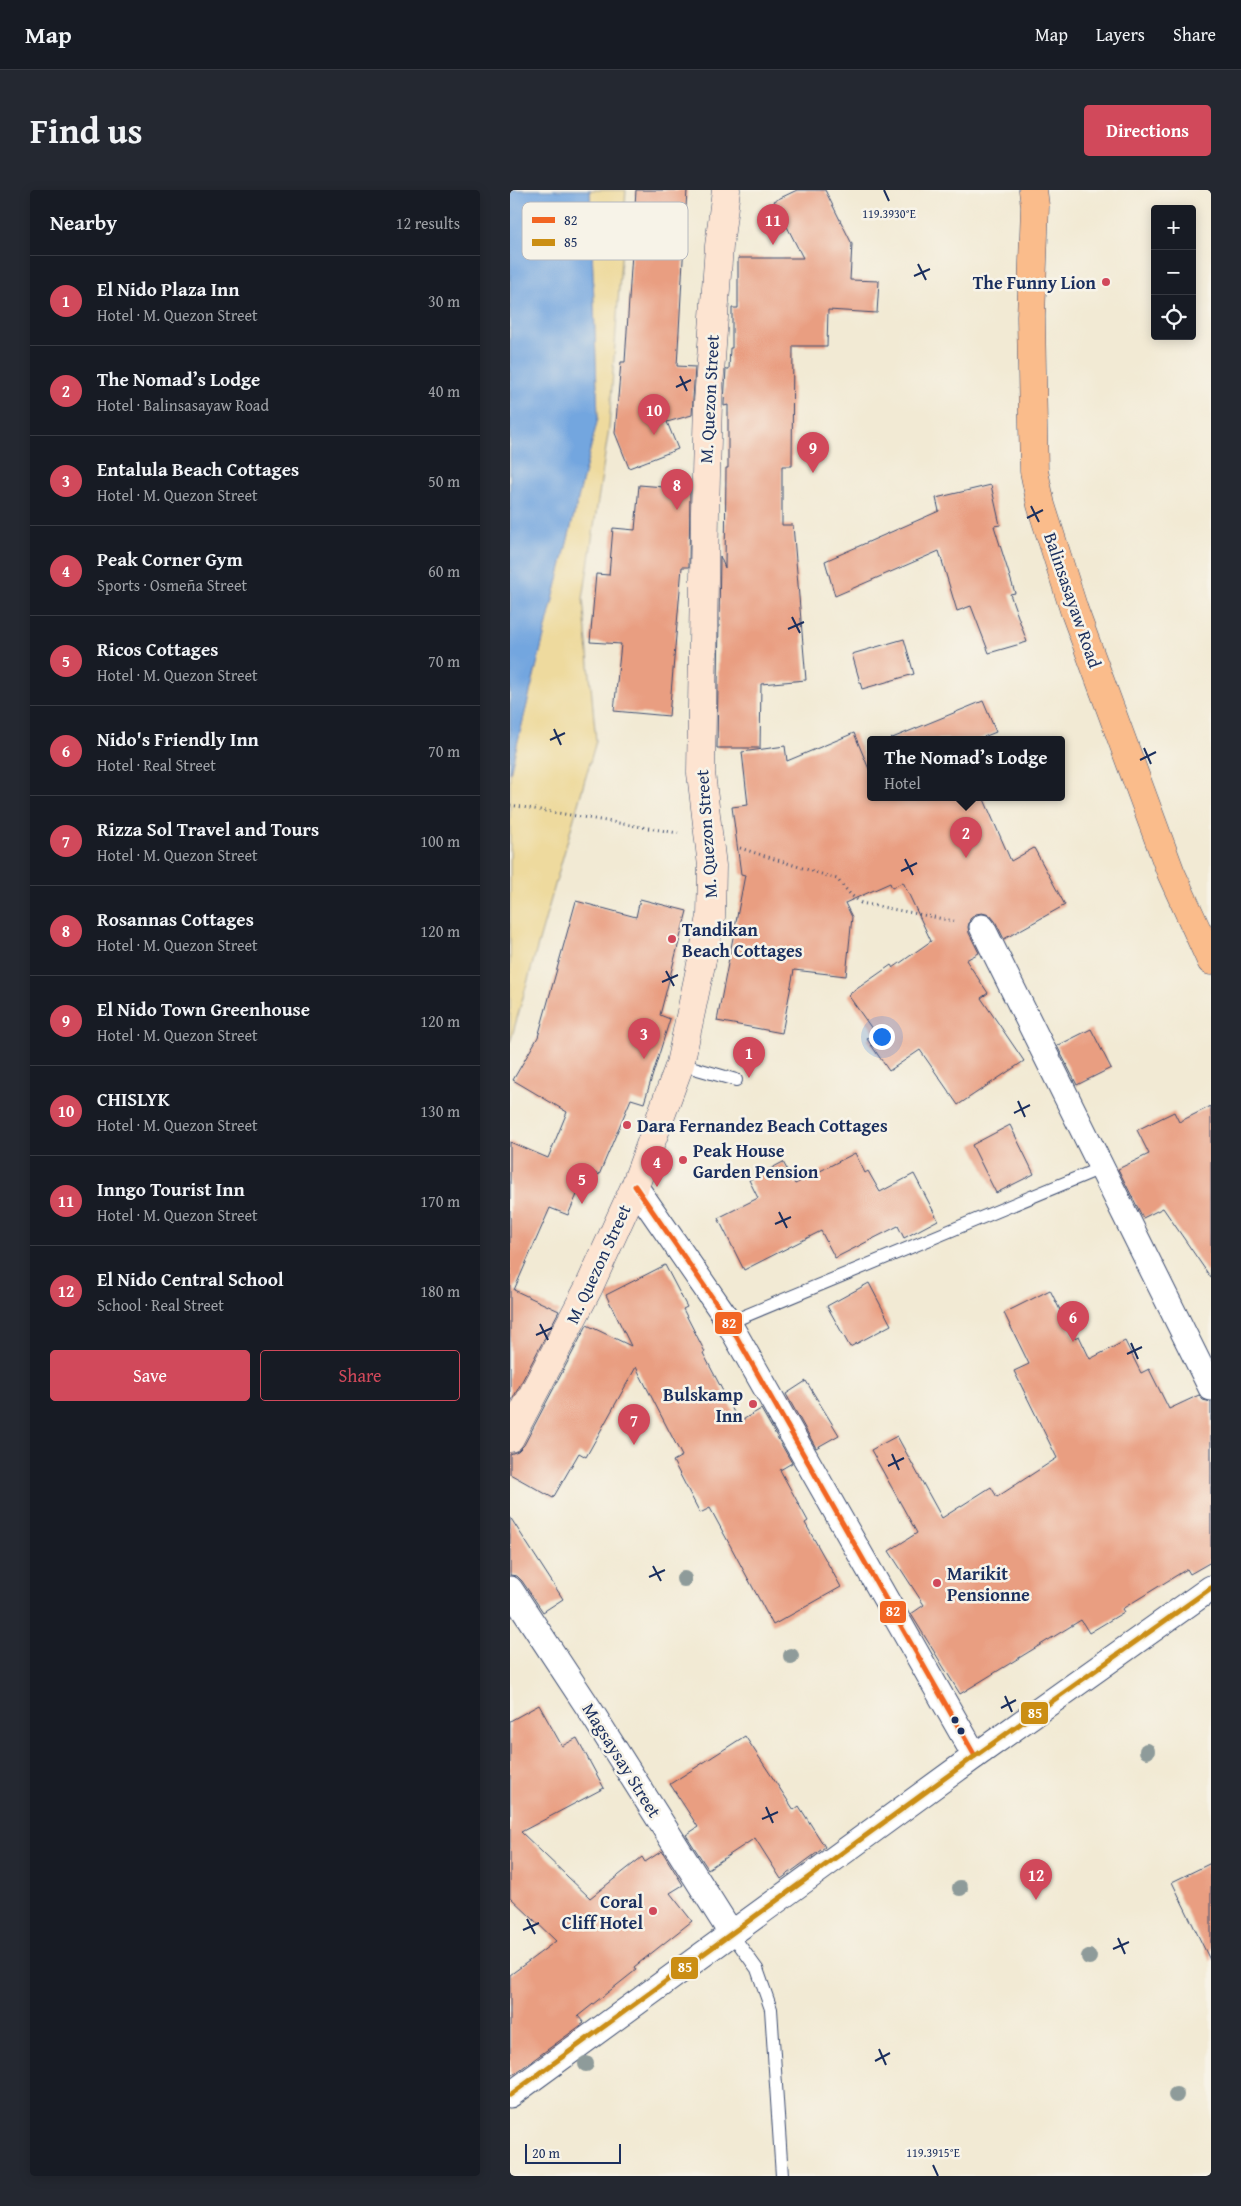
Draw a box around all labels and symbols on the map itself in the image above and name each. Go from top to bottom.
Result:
legend [522,202,688,260]
pin: 11 [757,204,789,245]
text: 119.3930°E [862,205,916,222]
text: 82 [564,210,577,230]
text: 85 [564,232,577,252]
place label: The Funny Lion [973,269,1096,296]
marker: The Funny Lion [1100,276,1112,288]
street label: M. Quezon Street [692,333,726,464]
pin: 10 [638,394,670,435]
pin: 9 [797,432,829,473]
pin: 8 [661,469,693,510]
street label: Balinsasayaw Road [1037,529,1109,672]
street label: M. Quezon Street [688,768,724,899]
pin: 2 [950,817,982,858]
place label: Tandikan Beach Cottages [682,916,803,964]
marker: Tandikan Beach Cottages [666,933,678,945]
pin: 3 [628,1018,660,1059]
your location [869,1024,895,1050]
pin: 1 [733,1037,765,1078]
place label: Dara Fernandez Beach Cottages [637,1112,888,1139]
marker: Dara Fernandez Beach Cottages [621,1119,633,1131]
place label: Peak House Garden Pension [693,1137,819,1185]
pin: 4 [641,1146,673,1187]
marker: Peak House Garden Pension [677,1154,689,1166]
pin: 5 [566,1163,598,1204]
street label: M. Quezon Street [559,1199,638,1328]
pin: 6 [1057,1301,1089,1342]
line badge: 82 [714,1311,743,1335]
text: 82 [722,1313,736,1333]
place label: Bulskamp Inn [663,1381,743,1429]
marker: Bulskamp Inn [747,1398,759,1410]
pin: 7 [618,1404,650,1445]
place label: Marikit Pensionne [947,1560,1030,1608]
marker: Marikit Pensionne [931,1577,943,1589]
line badge: 82 [879,1600,907,1624]
text: 82 [886,1601,900,1621]
street label: Magsaysay Street [576,1697,668,1823]
line badge: 85 [1020,1701,1049,1725]
text: 85 [1028,1703,1042,1723]
unlabelled marker [950,1715,960,1725]
unlabelled marker [956,1726,966,1736]
pin: 12 [1020,1859,1052,1900]
place label: Coral Cliff Hotel [562,1888,643,1936]
marker: Coral Cliff Hotel [647,1905,659,1917]
line badge: 85 [670,1956,699,1980]
text: 85 [678,1957,692,1977]
scale bar [525,2141,621,2164]
text: 119.3915°E [906,2144,960,2161]

